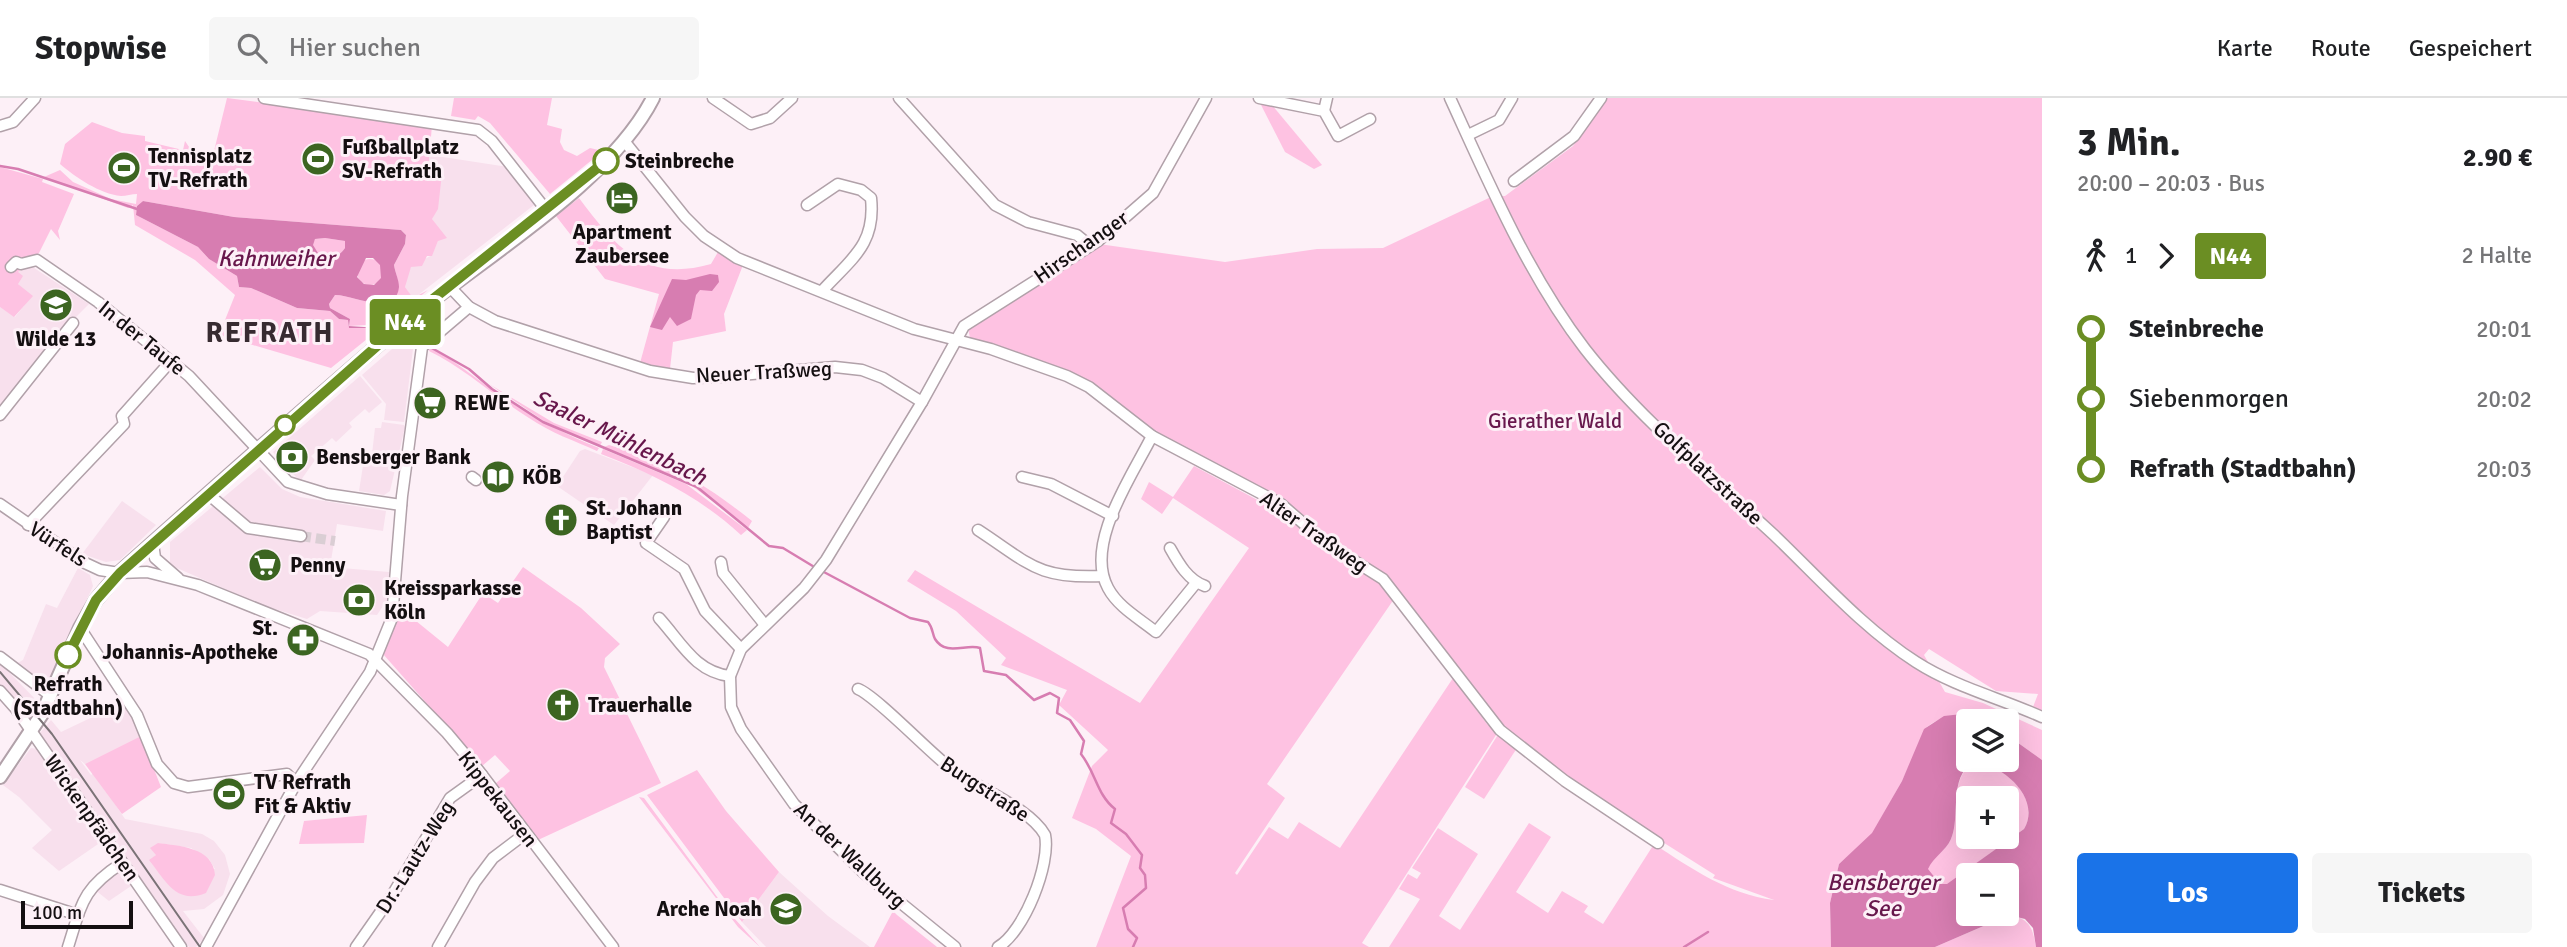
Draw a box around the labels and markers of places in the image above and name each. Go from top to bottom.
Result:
place label: Fußballplatz SV-Refrath [342,134,459,184]
sports icon: Fußballplatz SV-Refrath [299,140,337,178]
place label: Tennisplatz TV-Refrath [148,143,252,193]
marker: Steinbreche [593,148,619,174]
place label: Steinbreche [625,148,734,174]
sports icon: Tennisplatz TV-Refrath [105,149,143,187]
hotel icon: Apartment Zaubersee [603,179,641,217]
place label: Apartment Zaubersee [572,219,672,269]
school or university icon: Wilde 13 [37,286,75,324]
place label: Wilde 13 [16,326,96,352]
supermarket icon: REWE [411,384,449,422]
place label: REWE [454,390,510,416]
unlabelled marker [275,415,295,435]
bank icon: Bensberger Bank [273,438,311,476]
place label: Bensberger Bank [316,444,471,470]
library icon: KÖB [479,458,517,496]
place label: KÖB [522,464,562,490]
place label: St. Johann Baptist [586,495,682,545]
church icon: St. Johann Baptist [542,501,580,539]
supermarket icon: Penny [246,546,284,584]
place label: Penny [290,552,346,578]
place label: Kreissparkasse Köln [384,575,522,625]
bank icon: Kreissparkasse Köln [340,581,378,619]
place label: St. Johannis-Apotheke [102,615,278,665]
pharmacy icon: St. Johannis-Apotheke [284,621,322,659]
marker: Refrath (Stadtbahn) [55,642,81,668]
place label: Refrath (Stadtbahn) [13,671,123,721]
church icon: Trauerhalle [544,686,582,724]
place label: Trauerhalle [588,692,692,718]
place label: TV Refrath Fit & Aktiv [254,769,352,819]
sports icon: TV Refrath Fit & Aktiv [210,775,248,813]
school or university icon: Arche Noah [767,890,805,928]
place label: Arche Noah [656,896,762,922]

